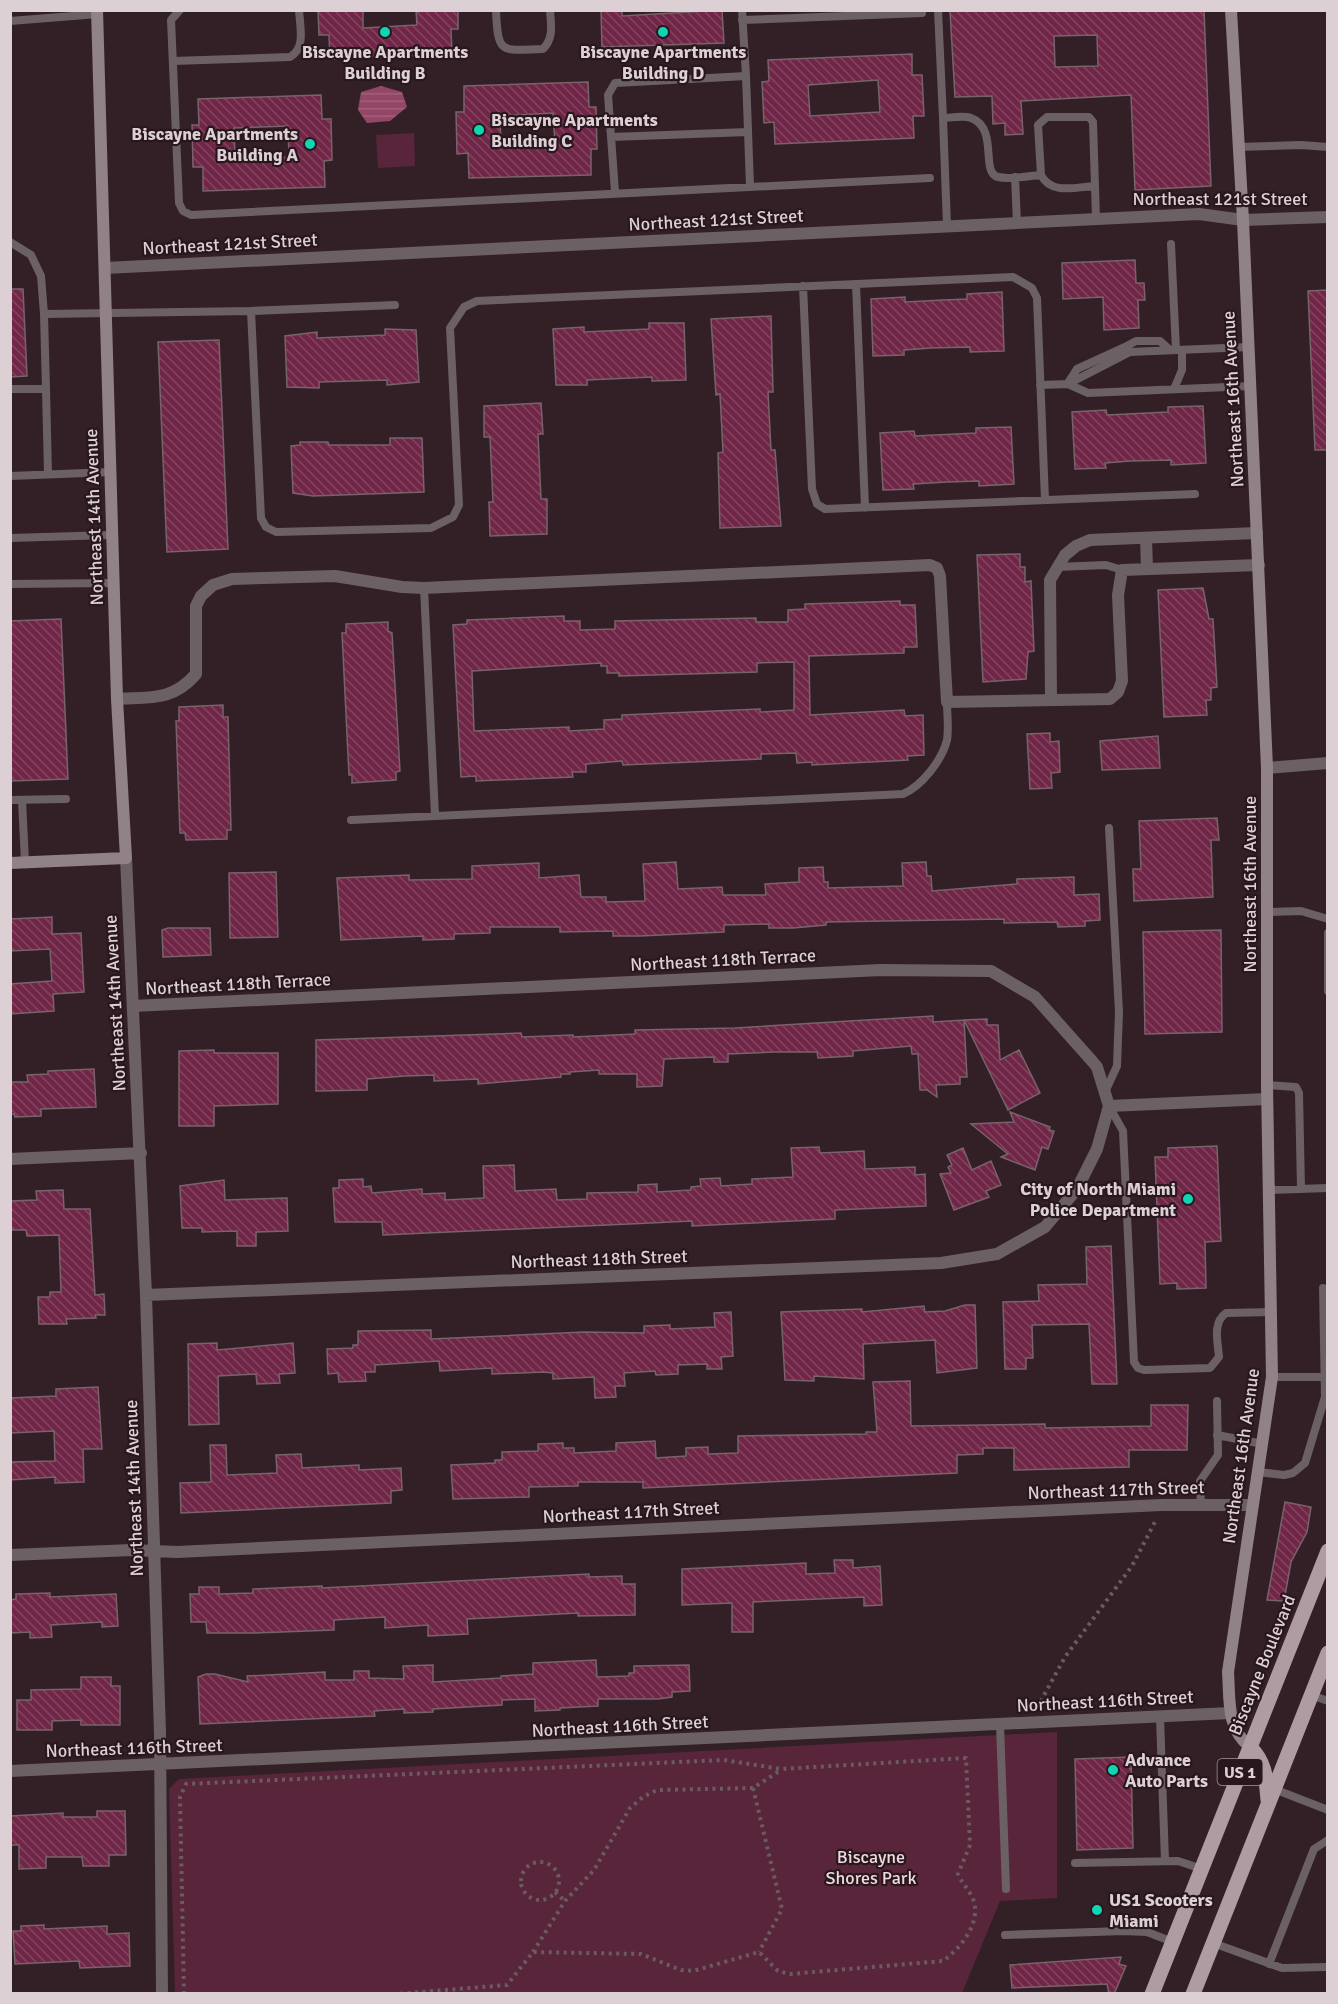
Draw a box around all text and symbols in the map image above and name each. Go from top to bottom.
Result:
marker: Biscayne Apartments Building B [378,25,392,39]
marker: Biscayne Apartments Building D [656,25,670,39]
place label: Biscayne Apartments Building B [302,41,468,84]
place label: Biscayne Apartments Building D [580,41,746,84]
place label: Biscayne Apartments Building C [491,109,658,152]
place label: Biscayne Apartments Building A [131,123,299,166]
marker: Biscayne Apartments Building C [472,123,486,137]
marker: Biscayne Apartments Building A [303,137,317,151]
street label: Northeast 121st Street [1132,188,1308,210]
street label: Northeast 121st Street [628,204,804,236]
street label: Northeast 121st Street [142,228,318,260]
street label: Northeast 16th Avenue [1217,310,1249,488]
street label: Northeast 14th Avenue [80,428,108,606]
street label: Northeast 16th Avenue [1239,796,1261,972]
street label: Northeast 14th Avenue [99,914,131,1092]
street label: Northeast 118th Terrace [629,944,817,976]
street label: Northeast 118th Terrace [144,968,332,1000]
place label: City of North Miami Police Department [1020,1178,1176,1221]
marker: City of North Miami Police Department [1181,1192,1195,1206]
street label: Northeast 118th Street [510,1245,688,1273]
street label: Northeast 16th Avenue [1218,1367,1264,1545]
street label: Northeast 14th Avenue [120,1399,148,1577]
street label: Northeast 117th Street [1027,1476,1205,1504]
street label: Northeast 117th Street [542,1496,720,1528]
street label: Biscayne Boulevard [1224,1592,1300,1738]
street label: Northeast 116th Street [1016,1685,1194,1717]
street label: Northeast 116th Street [531,1710,709,1742]
street label: Northeast 116th Street [45,1734,223,1762]
place label: Advance Auto Parts [1125,1749,1208,1792]
road number: US 1 [1218,1759,1262,1785]
marker: Advance Auto Parts [1106,1763,1120,1777]
park label: Biscayne Shores Park [826,1846,916,1889]
place label: US1 Scooters Miami [1109,1889,1213,1932]
marker: US1 Scooters Miami [1090,1903,1104,1917]

